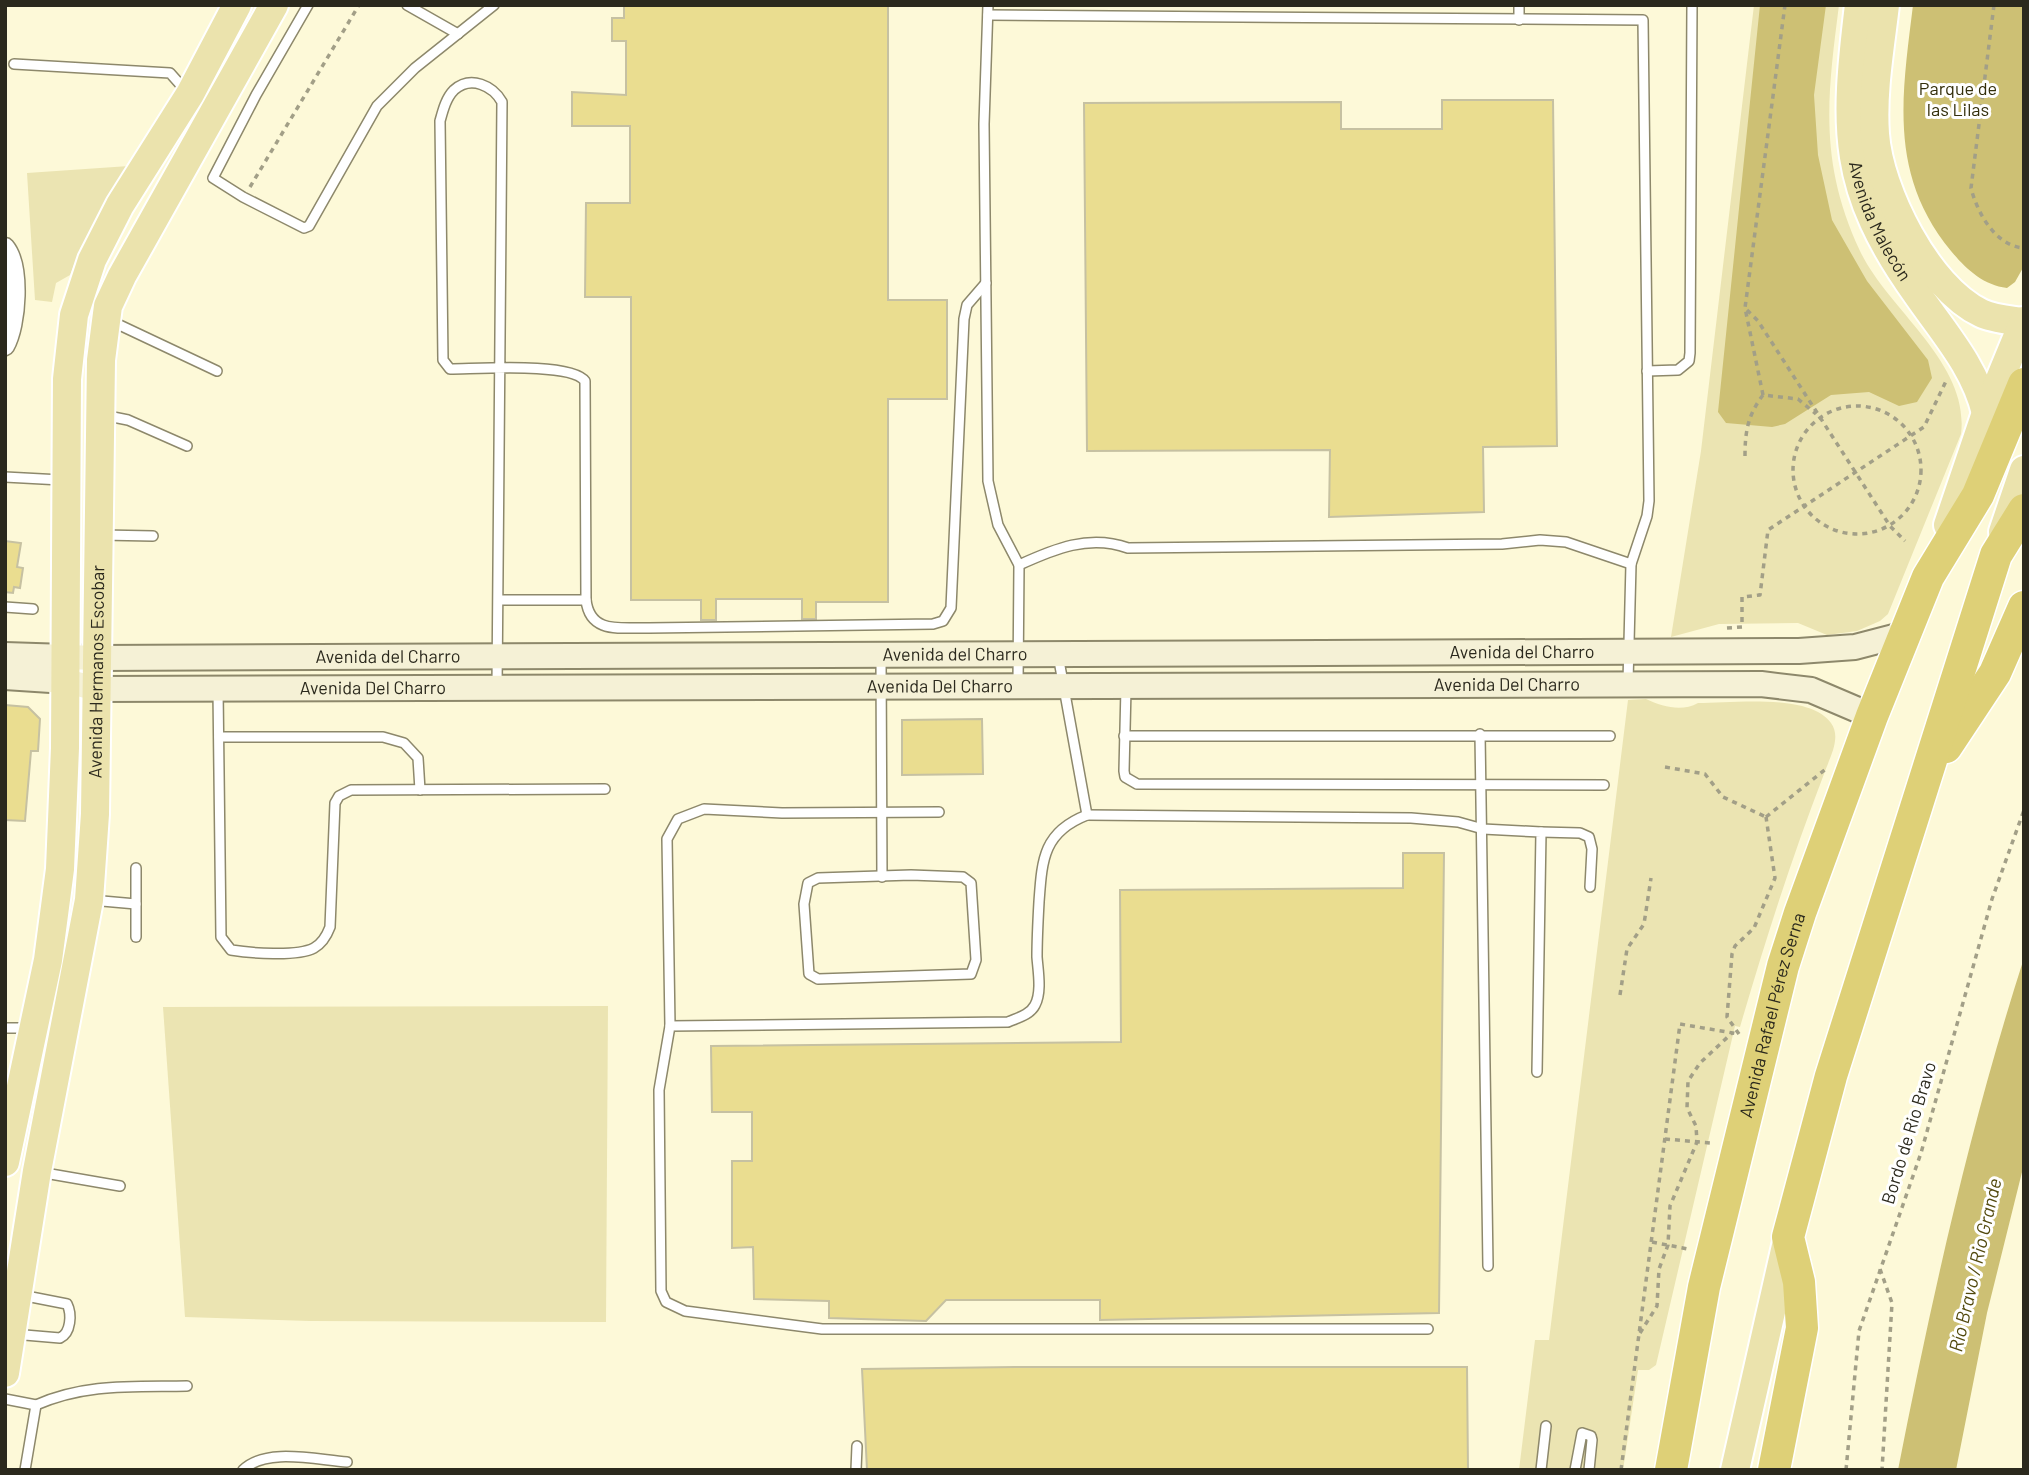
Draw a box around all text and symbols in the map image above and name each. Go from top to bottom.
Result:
park label: Parque de las Lilas [1919,77,1997,120]
street label: Avenida Malecón [1845,159,1917,285]
street label: Avenida Hermanos Escobar [83,564,108,778]
street label: Avenida del Charro [1449,640,1595,662]
street label: Avenida del Charro [882,642,1028,665]
street label: Avenida del Charro [315,645,461,667]
street label: Avenida Del Charro [1434,673,1580,695]
street label: Avenida Del Charro [867,674,1013,697]
street label: Avenida Del Charro [300,676,446,698]
street label: Avenida Rafael Pérez Serna [1734,910,1809,1120]
street label: Bordo de Rio Bravo [1876,1059,1940,1207]
water label: Río Bravo / Rio Grande [1943,1176,2006,1354]

